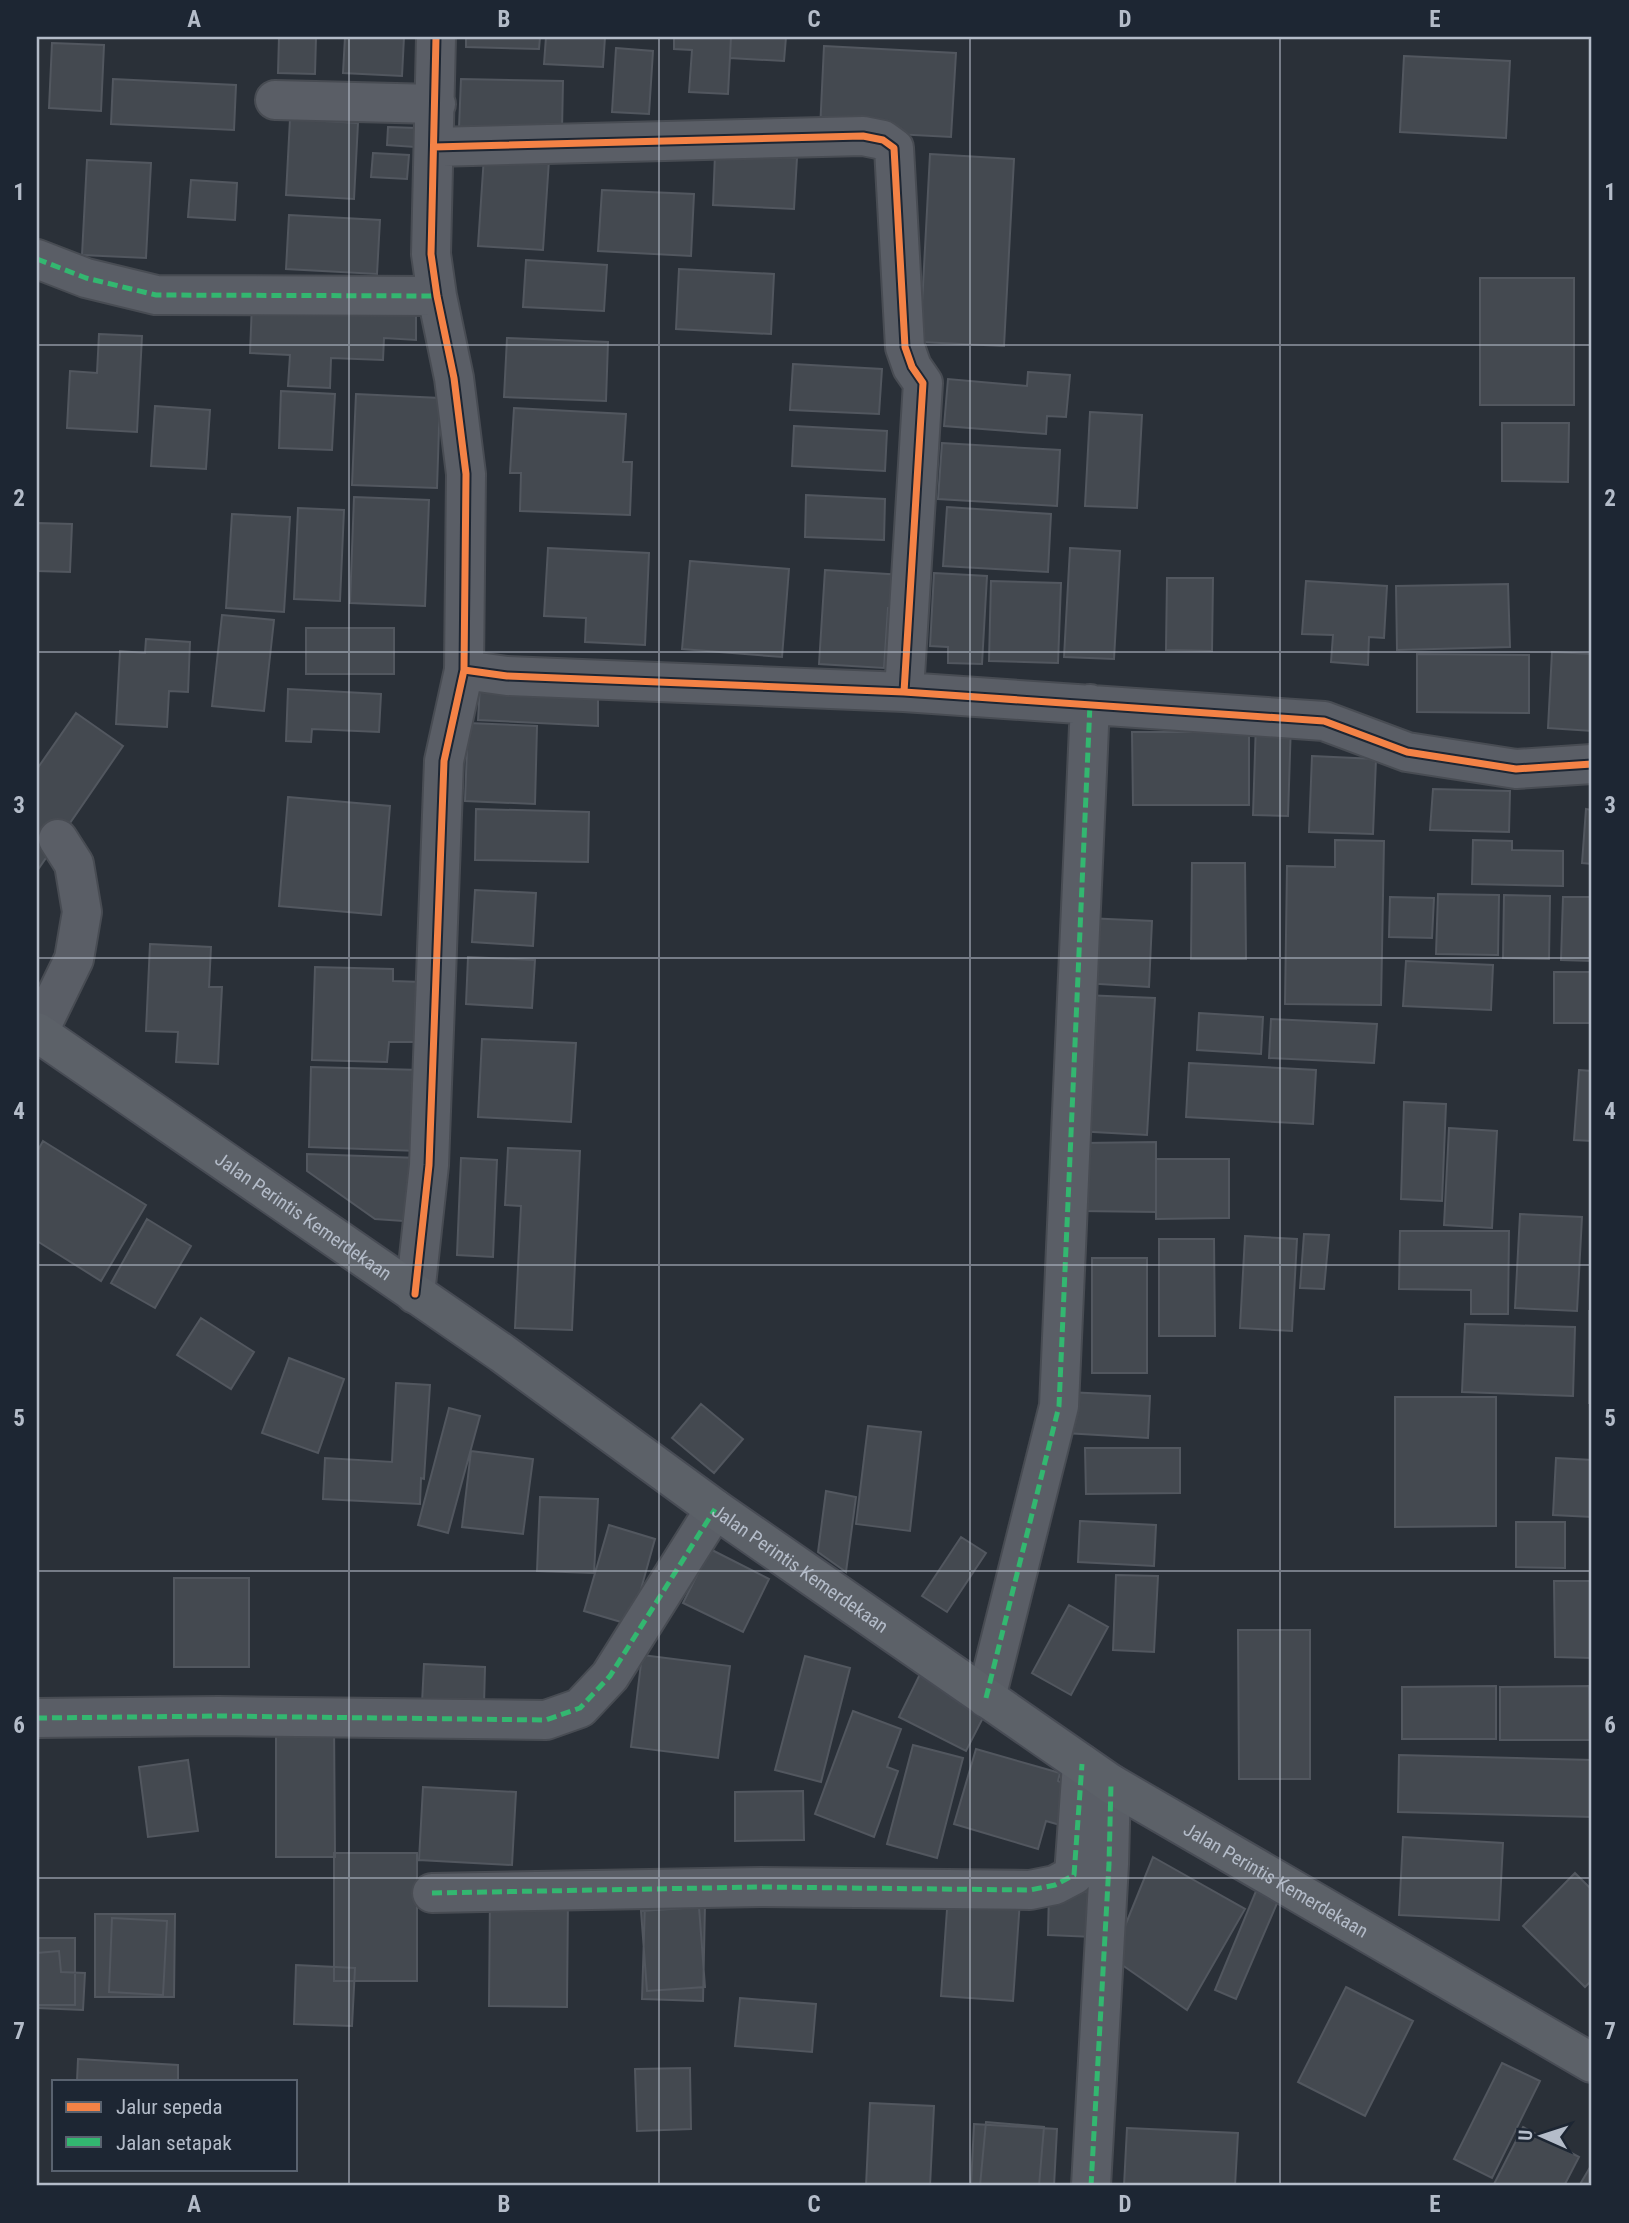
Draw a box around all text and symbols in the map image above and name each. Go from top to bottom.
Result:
text: A [187,6,201,33]
text: B [498,6,510,33]
text: C [807,6,821,33]
text: D [1119,6,1132,33]
text: E [1429,6,1441,33]
text: 1 [13,179,25,206]
text: 1 [1604,179,1616,206]
text: 2 [13,485,25,512]
text: 2 [1604,485,1616,512]
text: 3 [13,792,25,819]
text: 3 [1604,792,1616,819]
text: 4 [13,1098,25,1125]
text: 4 [1604,1098,1616,1125]
street label: Jalan Perintis Kemerdekaan [211,1147,396,1285]
text: 5 [13,1405,25,1432]
text: 5 [1604,1405,1616,1432]
street label: Jalan Perintis Kemerdekaan [708,1499,893,1637]
text: 6 [13,1712,25,1739]
text: 6 [1604,1712,1616,1739]
street label: Jalan Perintis Kemerdekaan [1180,1817,1372,1942]
text: 7 [13,2018,25,2045]
text: 7 [1604,2018,1616,2045]
legend [52,2080,298,2170]
text: Jalur sepeda [116,2095,223,2119]
north arrow [1506,2100,1576,2170]
text: U [1514,2129,1537,2141]
text: Jalan setapak [116,2131,232,2155]
text: A [187,2191,201,2218]
text: B [498,2191,510,2218]
text: C [807,2191,821,2218]
text: D [1119,2191,1132,2218]
text: E [1429,2191,1441,2218]

